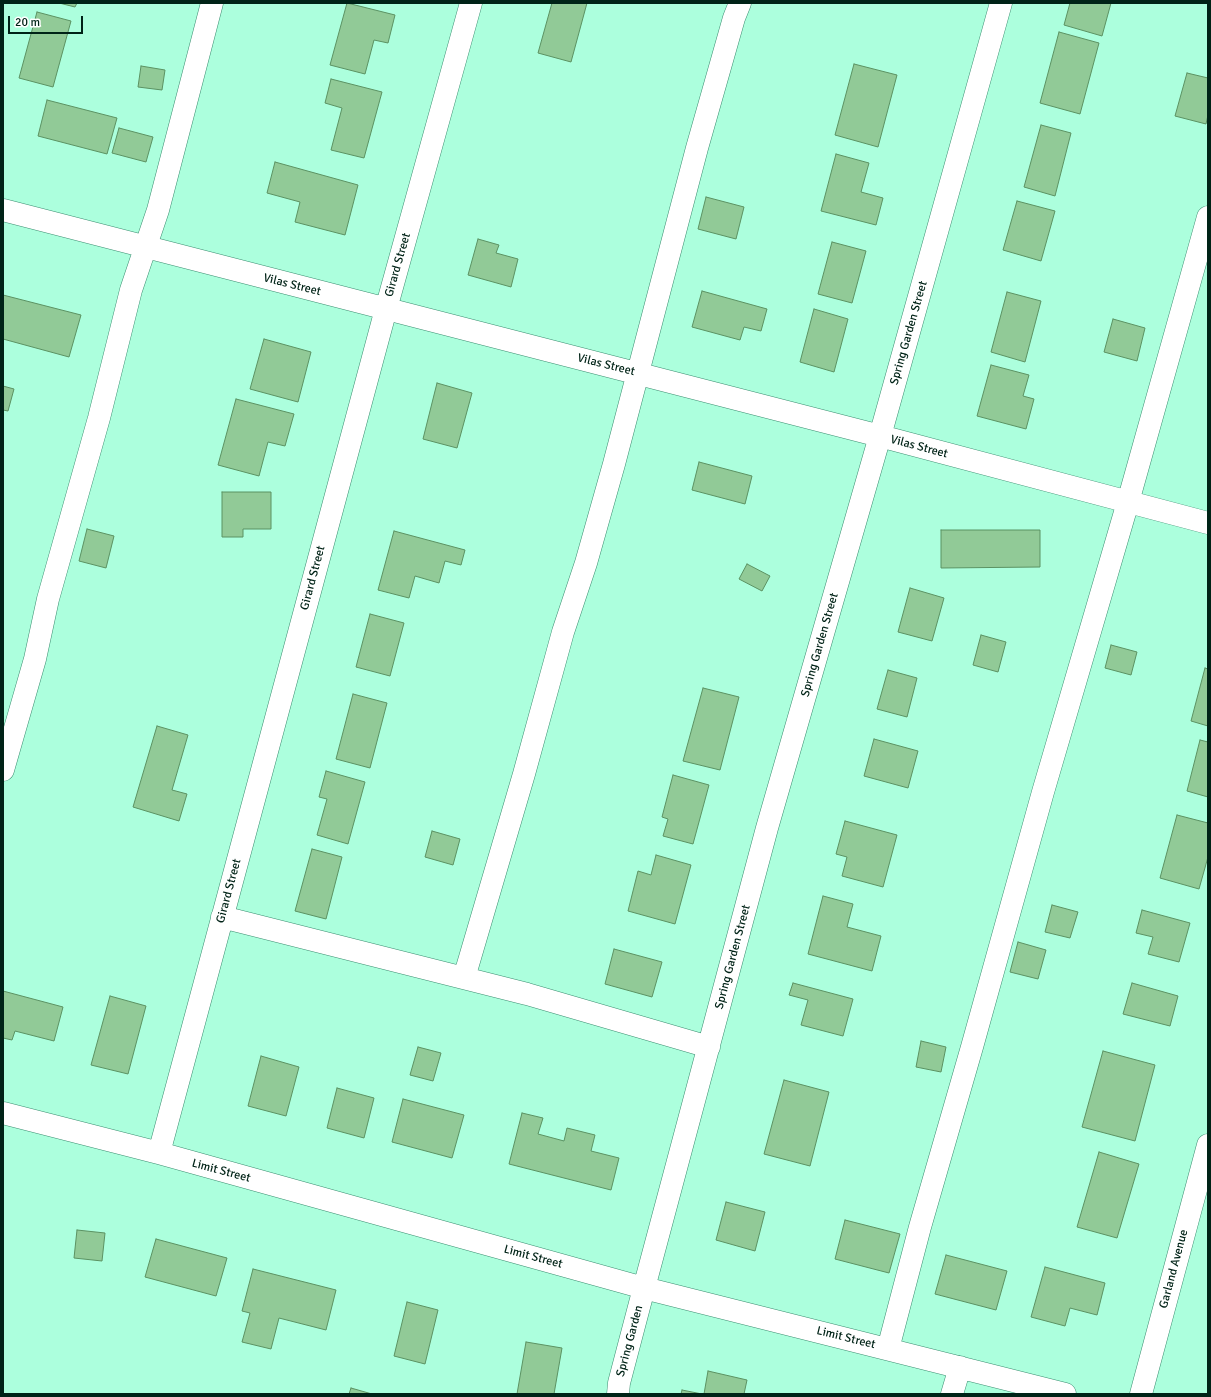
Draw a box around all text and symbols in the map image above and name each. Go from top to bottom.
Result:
scale bar [10,8,85,34]
text: 20 m [15,15,40,30]
street label: Girard Street [382,231,414,299]
street label: Vilas Street [262,271,322,299]
street label: Spring Garden Street [887,279,931,387]
street label: Vilas Street [576,351,636,379]
street label: Vilas Street [889,432,949,462]
street label: Girard Street [298,544,328,612]
street label: Spring Garden Street [798,591,842,699]
street label: Girard Street [214,857,244,925]
street label: Spring Garden Street [712,903,754,1011]
street label: Limit Street [190,1156,252,1186]
street label: Garland Avenue [1157,1228,1191,1310]
street label: Limit Street [502,1242,564,1272]
street label: Spring Garden [614,1304,646,1378]
street label: Limit Street [815,1324,877,1352]

